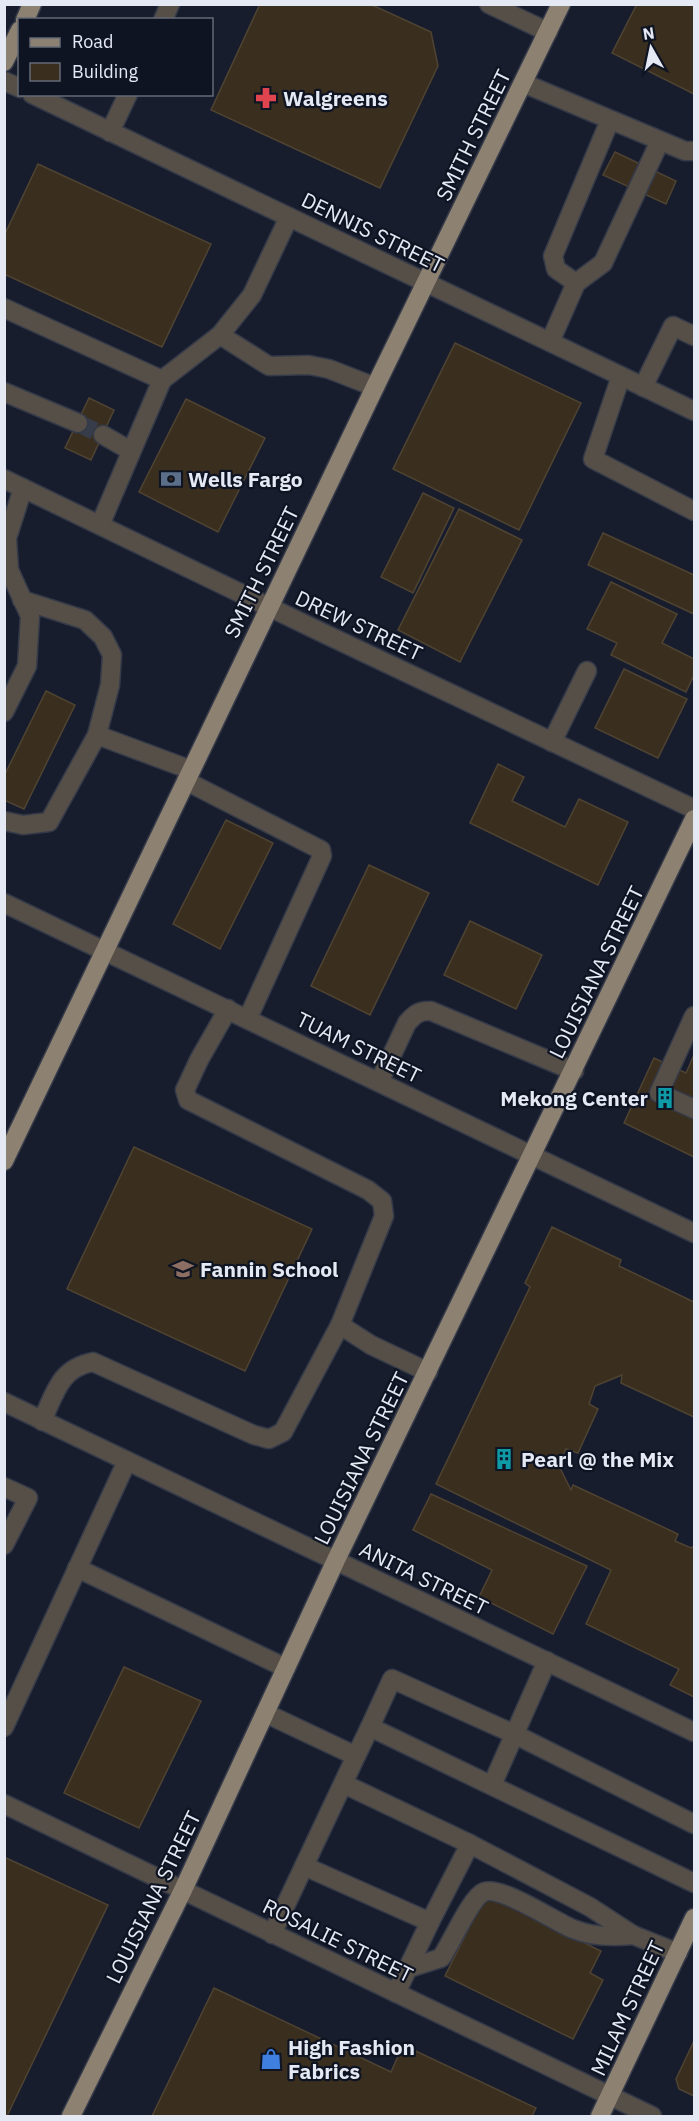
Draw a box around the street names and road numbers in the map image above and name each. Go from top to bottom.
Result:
street label: SMITH STREET [429,65,517,205]
street label: DENNIS STREET [297,185,449,279]
street label: SMITH STREET [217,502,305,642]
street label: DREW STREET [291,583,427,667]
street label: LOUISIANA STREET [542,881,650,1063]
street label: TUAM STREET [292,1005,426,1089]
street label: LOUISIANA STREET [307,1367,415,1549]
street label: ANITA STREET [355,1535,493,1621]
street label: LOUISIANA STREET [99,1806,207,1988]
street label: ROSALIE STREET [258,1892,418,1988]
street label: MILAM STREET [584,1936,670,2080]

